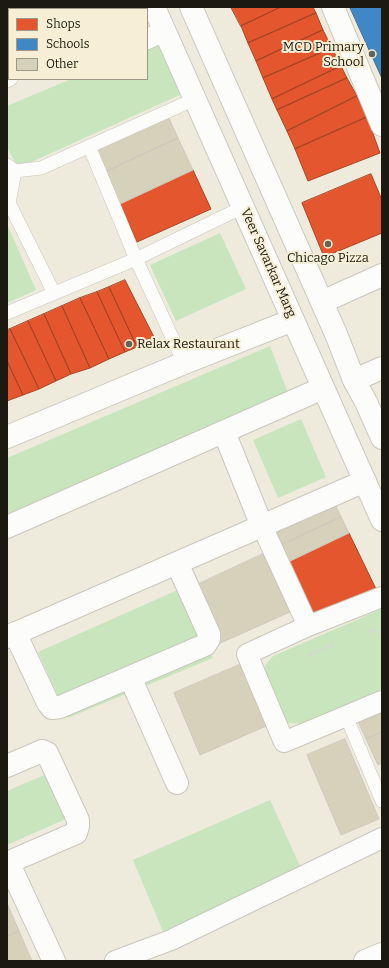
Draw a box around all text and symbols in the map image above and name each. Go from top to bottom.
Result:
legend [8,8,148,80]
text: Shops [46,17,80,31]
text: Schools [46,37,89,51]
place label: MCD Primary School [283,39,364,70]
marker: MCD Primary School [367,49,377,59]
text: Other [46,57,78,71]
street label: Veer Savarkar Marg [237,206,299,320]
marker: Chicago Pizza [323,239,333,249]
place label: Chicago Pizza [287,250,369,266]
place label: Relax Restaurant [137,336,240,352]
marker: Relax Restaurant [124,339,134,349]

